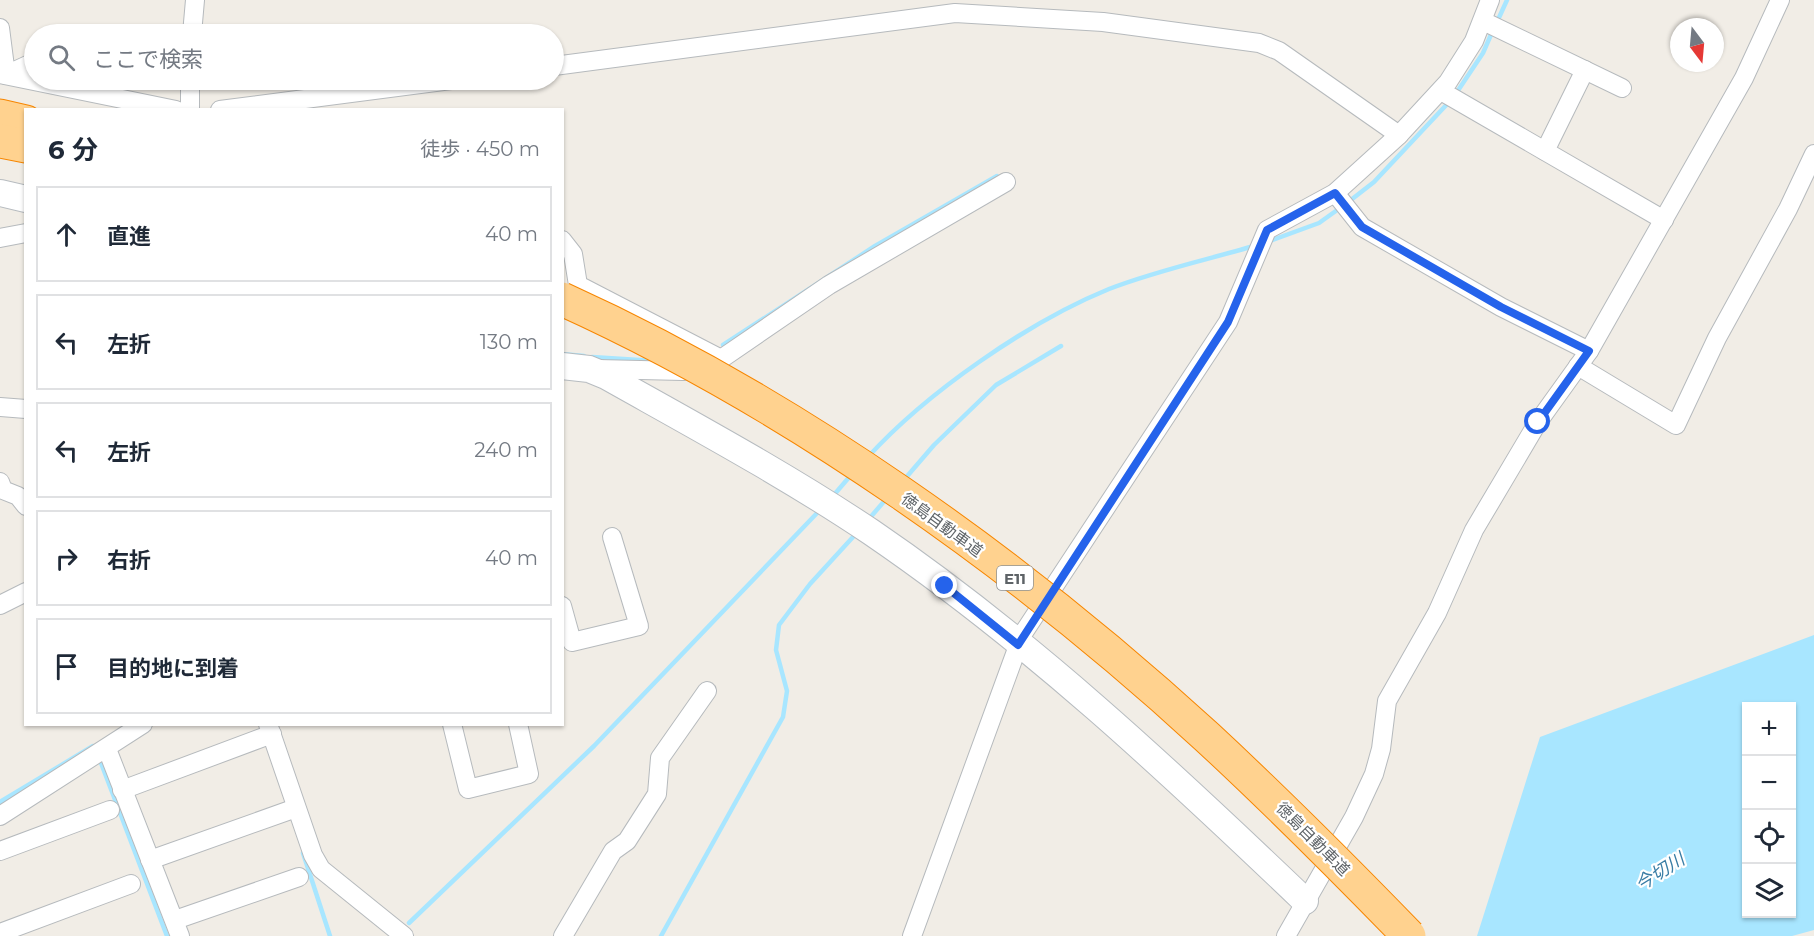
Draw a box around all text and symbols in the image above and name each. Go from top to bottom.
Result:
north arrow [1670,18,1724,72]
search box [24,24,564,90]
icon: search [45,41,78,74]
text: ここで検索 [93,46,203,73]
text: 6 分 [48,134,98,166]
text: 徒歩 · 450 m [420,137,540,161]
icon: ahead [50,218,83,251]
text: 40 m [485,222,538,246]
text: 直進 [107,223,151,250]
icon: left [50,326,83,359]
text: 130 m [480,330,538,354]
text: 左折 [107,331,151,358]
route start [1524,408,1550,434]
icon: left [50,434,83,467]
text: 240 m [474,438,538,462]
text: 左折 [107,439,151,466]
street label: 徳島自動車道 [898,489,986,561]
icon: right [50,542,83,575]
text: 40 m [485,546,538,570]
text: 右折 [107,547,151,574]
road number: E11 [997,566,1033,590]
route end [931,572,957,598]
icon: arrive [50,650,83,683]
text: 目的地に到着 [107,655,239,682]
map controls [1742,702,1796,918]
button: + [1742,702,1796,756]
button: − [1742,756,1796,810]
street label: 徳島自動車道 [1272,798,1354,880]
button: locate [1742,810,1796,864]
water label: 今切川 [1631,847,1690,896]
button: layers [1742,864,1796,918]

